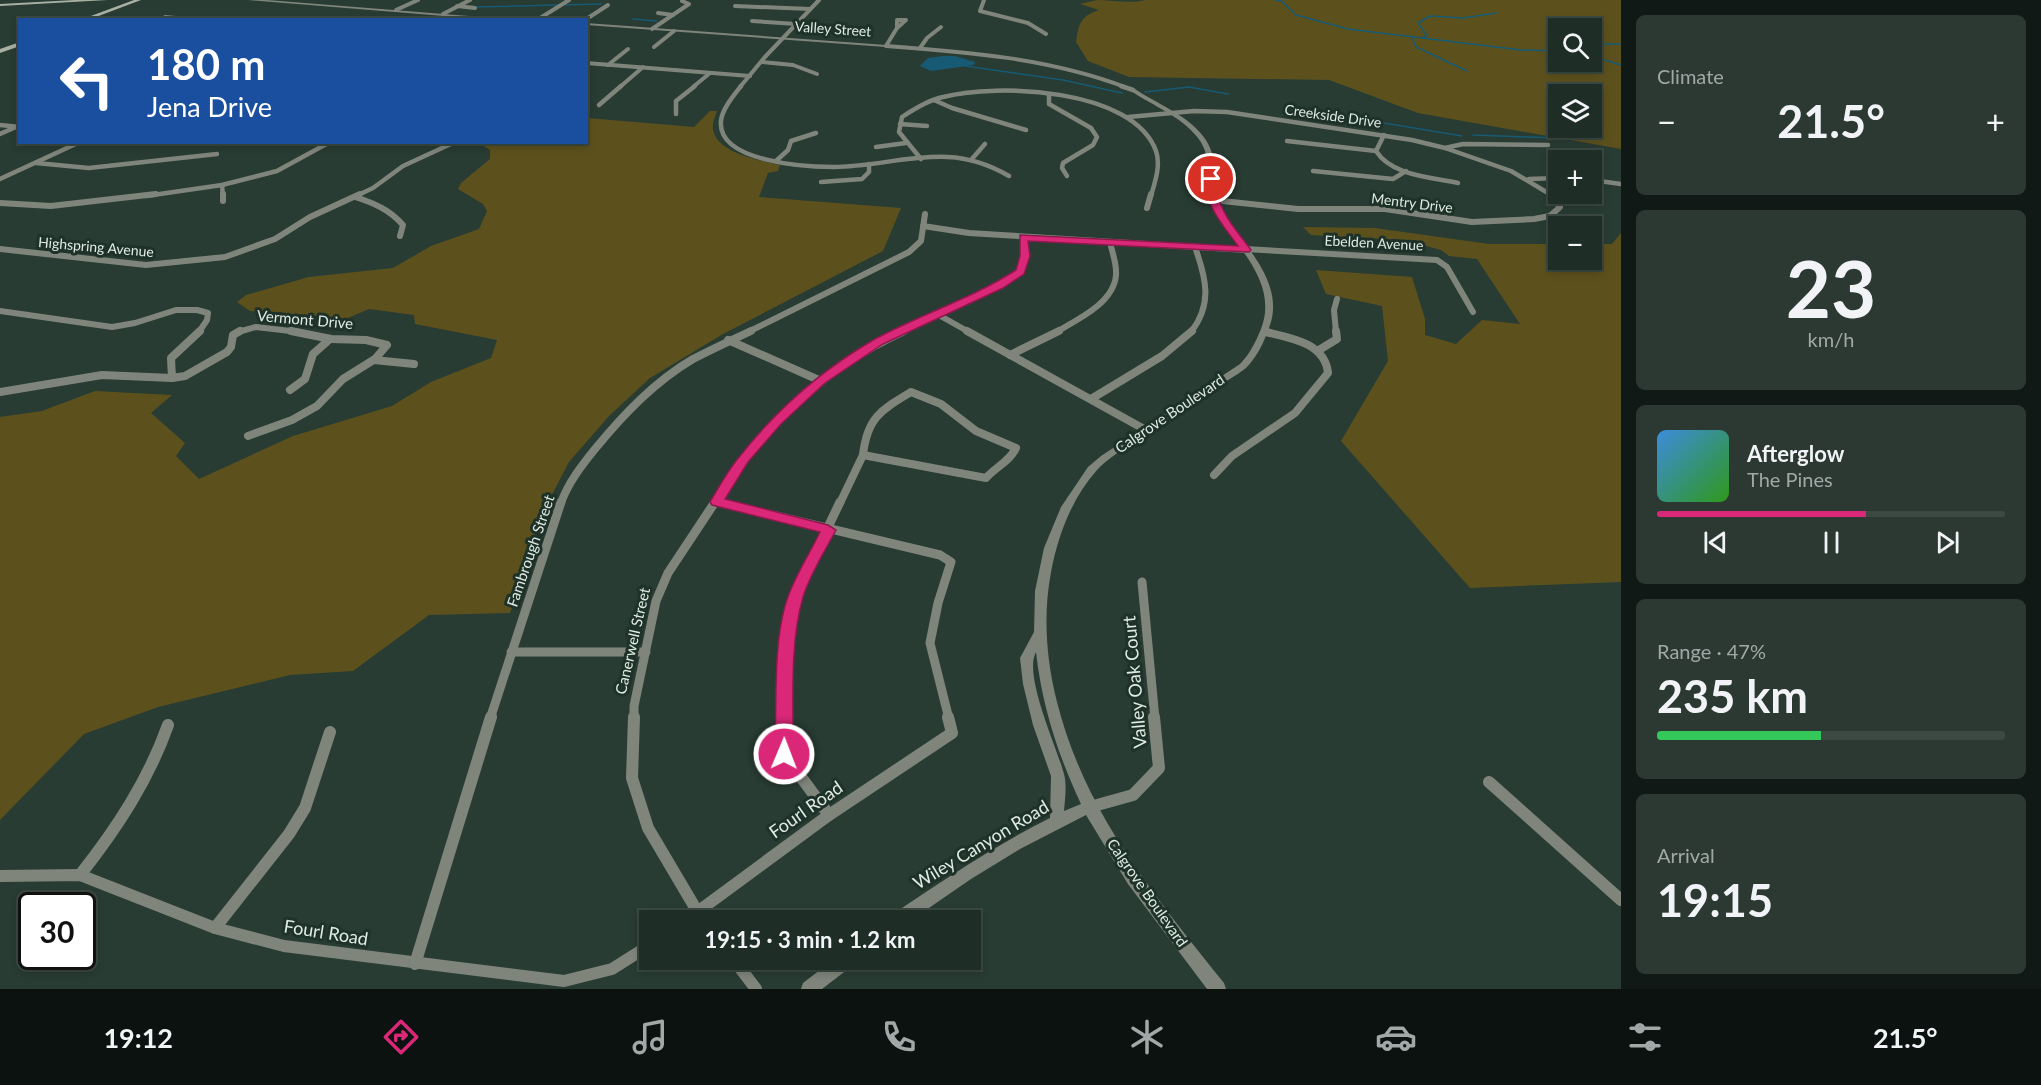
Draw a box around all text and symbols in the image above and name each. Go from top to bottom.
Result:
street label: Valley Street [794,17,872,40]
map controls [1548,18,1602,270]
button: search [1548,18,1602,72]
text: 180 m [147,39,265,89]
icon: left [48,42,126,120]
text: Climate [1657,64,1724,88]
button: layers [1548,84,1602,138]
text: Jena Drive [147,90,272,123]
text: 21.5° [1777,94,1885,148]
street label: Creekside Drive [1284,100,1383,131]
text: − [1657,101,1676,141]
text: + [1986,101,2005,141]
button: + [1548,150,1602,204]
pin [1185,153,1236,204]
icon: arrive [1194,162,1227,195]
street label: Mentry Drive [1370,189,1454,216]
button: − [1548,216,1602,270]
street label: Ebelden Avenue [1324,231,1424,254]
street label: Highspring Avenue [38,233,155,260]
text: 23 [1786,241,1876,335]
street label: Vermont Drive [256,306,354,332]
text: km/h [1808,327,1854,351]
street label: Calgrove Boulevard [1111,370,1227,456]
text: Afterglow [1747,440,1844,467]
text: The Pines [1747,467,1833,491]
street label: Fambrough Street [502,492,558,609]
icon: previous [1699,526,1732,559]
icon: pause [1815,526,1848,559]
icon: next [1931,526,1964,559]
street label: Canerwell Street [611,585,653,696]
street label: Valley Oak Court [1117,614,1151,749]
text: Range · 47% [1657,639,1766,663]
text: 235 km [1657,669,1808,723]
position arrow [752,722,816,786]
street label: Fourl Road [764,776,847,843]
street label: Wiley Canyon Road [909,795,1052,893]
street label: Calgrove Boulevard [1104,835,1192,950]
text: Arrival [1657,843,1715,867]
text: 19:15 [1657,873,1773,927]
speed limit sign: 30 [18,892,96,970]
street label: Fourl Road [282,915,370,950]
text: 19:15 · 3 min · 1.2 km [705,926,915,953]
icon: directions [380,1016,422,1058]
icon: music [629,1016,671,1058]
icon: phone [878,1016,920,1058]
icon: climate [1126,1016,1168,1058]
icon: car [1375,1016,1417,1058]
icon: filters [1624,1016,1666,1058]
text: 19:12 [103,1021,173,1054]
text: 21.5° [1873,1021,1938,1054]

